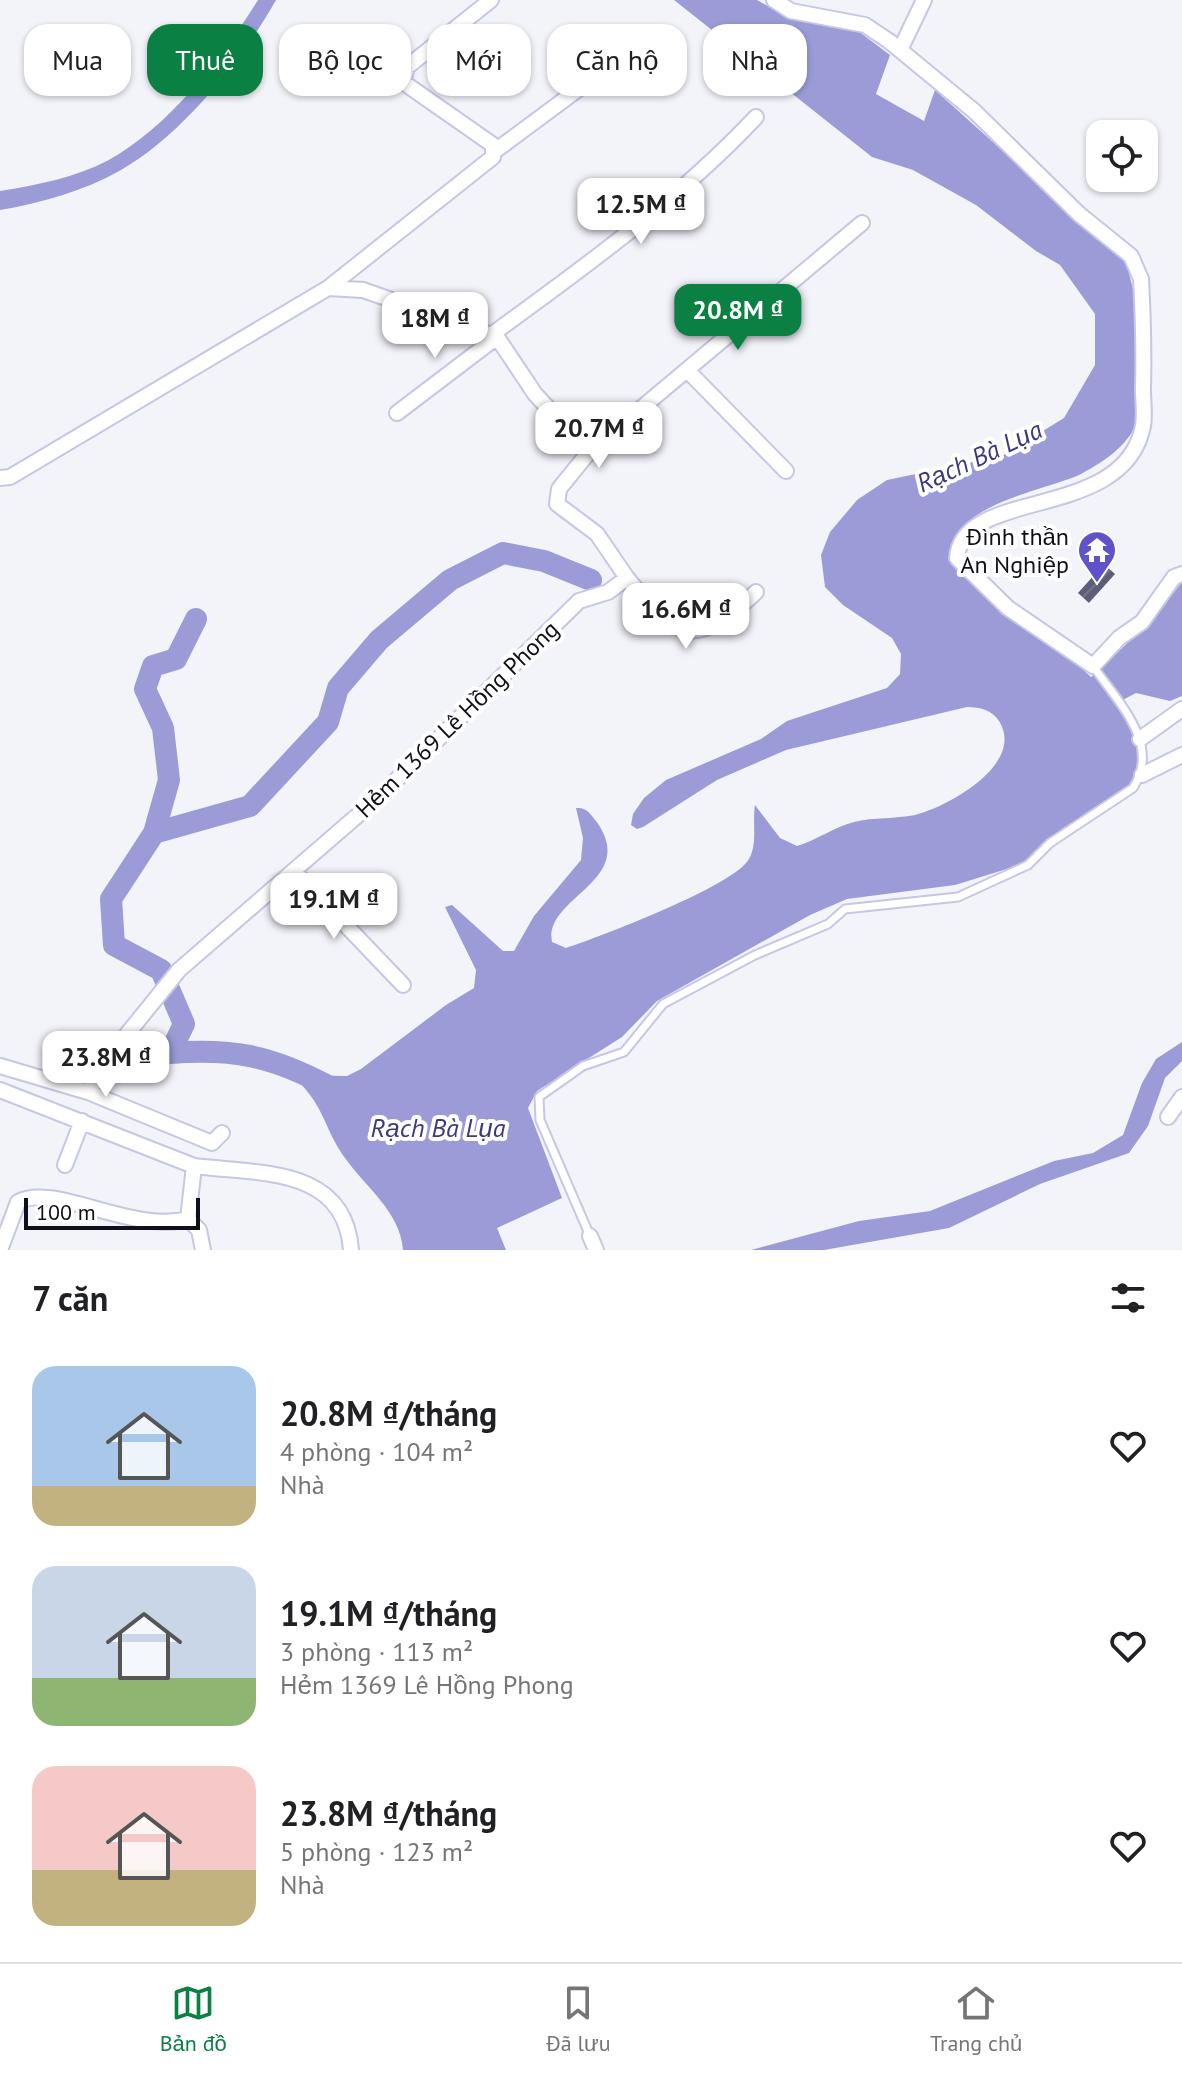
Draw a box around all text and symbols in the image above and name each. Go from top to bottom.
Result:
chip: Mua [24,24,131,96]
chip: Thuê [147,24,263,96]
chip: Bộ lọc [279,24,411,96]
chip: Mới [427,24,531,96]
chip: Căn hộ [547,24,687,96]
chip: Nhà [703,24,807,96]
map controls [1086,120,1158,192]
button: locate [1086,120,1158,192]
pin: 12.5M ₫ [567,178,715,246]
text: 12.5M ₫ [595,187,687,220]
pin: 20.8M ₫ [664,284,812,352]
pin: 18M ₫ [379,292,491,360]
text: 20.8M ₫ [692,293,784,326]
text: 18M ₫ [400,301,470,334]
pin: 20.7M ₫ [525,402,673,470]
text: 20.7M ₫ [553,411,645,444]
water label: Rạch Bà Lụa [911,412,1047,499]
place label: Đình thần An Nghiệp [960,521,1069,580]
temple icon: Đình thần An Nghiệp [1076,529,1118,584]
pin: 16.6M ₫ [612,583,760,651]
text: 16.6M ₫ [640,592,732,625]
street label: Hẻm 1369 Lê Hồng Phong [349,614,565,824]
pin: 19.1M ₫ [260,873,408,941]
text: 19.1M ₫ [288,882,380,915]
pin: 23.8M ₫ [32,1031,180,1099]
text: 23.8M ₫ [60,1040,152,1073]
water label: Rạch Bà Lụa [371,1111,506,1144]
scale bar [24,1194,200,1230]
text: 100 m [36,1198,96,1226]
text: 7 căn [32,1276,108,1320]
icon: filters [1106,1276,1150,1320]
text: 20.8M ₫/tháng [280,1391,497,1435]
icon: home [96,1398,192,1494]
icon: heart [1106,1424,1150,1468]
text: 4 phòng · 104 m² [280,1435,473,1468]
text: Nhà [280,1468,325,1501]
text: 19.1M ₫/tháng [280,1591,497,1635]
icon: home [96,1598,192,1694]
icon: heart [1106,1624,1150,1668]
text: 3 phòng · 113 m² [280,1635,473,1668]
text: Hẻm 1369 Lê Hồng Phong [280,1668,574,1701]
text: 23.8M ₫/tháng [280,1791,497,1835]
icon: home [96,1798,192,1894]
icon: heart [1106,1824,1150,1868]
text: 5 phòng · 123 m² [280,1835,473,1868]
text: Nhà [280,1868,325,1901]
tab: Bản đồ [160,1981,227,2057]
tab: Đã lưu [546,1981,611,2057]
tab: Trang chủ [930,1981,1022,2057]

